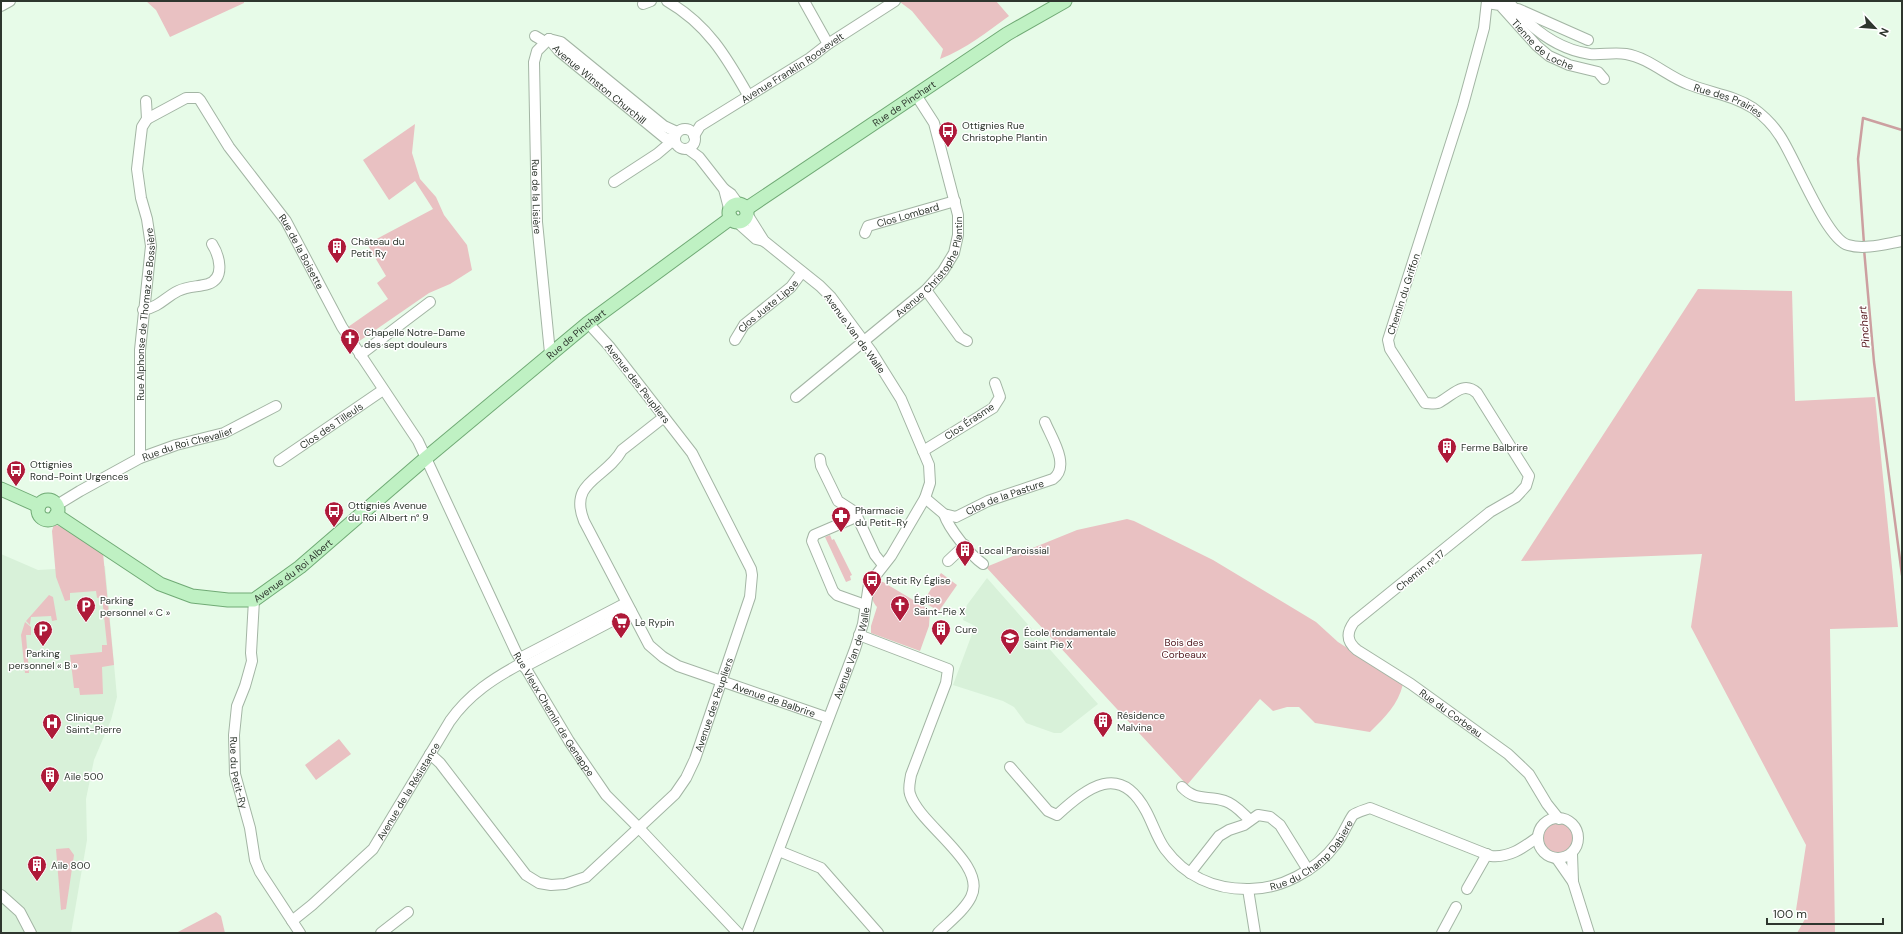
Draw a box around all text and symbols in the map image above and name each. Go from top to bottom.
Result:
north arrow [1855,8,1895,48]
street label: Tienne de Loche [1509,16,1575,73]
text: N [1876,26,1892,39]
street label: Avenue Franklin Roosevelt [739,30,846,106]
street label: Avenue Winston Churchill [549,42,649,127]
street label: Rue de Pinchart [870,78,938,129]
street label: Rue des Prairies [1692,81,1766,120]
place label: Ottignies Rue Christophe Plantin [962,119,1047,144]
bus stop icon: Ottignies Rue Christophe Plantin [937,120,959,148]
street label: Rue de la Lisière [529,159,544,235]
street label: Clos Lombard [875,200,941,230]
street label: Rue de la Boisette [276,211,327,292]
street label: Avenue Christophe Plantin [893,216,965,320]
street label: Rue Alphonse de Thomaz de Bossière [134,227,158,401]
place label: Château du Petit Ry [351,235,405,260]
building icon: Château du Petit Ry [326,236,348,264]
street label: Chemin du Griffon [1384,252,1423,337]
street label: Clos Juste Lipse [735,277,801,335]
street label: Avenue Van de Walle [821,291,888,376]
water label: Pinchart [1855,305,1873,349]
street label: Rue de Pinchart [544,306,609,362]
place label: Chapelle Notre-Dame des sept douleurs [364,326,465,351]
church icon: Chapelle Notre-Dame des sept douleurs [339,327,361,355]
street label: Avenue des Peupliers [602,341,673,426]
street label: Clos des Tilleuls [297,400,365,452]
street label: Clos Érasme [942,400,997,443]
street label: Rue du Roi Chevalier [140,423,235,464]
building icon: Ferme Balbrire [1436,436,1458,464]
place label: Ferme Balbrire [1461,441,1528,454]
place label: Ottignies Rond-Point Urgences [30,458,129,483]
bus stop icon: Ottignies Rond-Point Urgences [5,459,27,487]
street label: Clos de la Pasture [964,476,1046,518]
place label: Ottignies Avenue du Roi Albert n° 9 [348,499,429,524]
bus stop icon: Ottignies Avenue du Roi Albert n° 9 [323,500,345,528]
place label: Pharmacie du Petit-Ry [855,504,908,529]
pharmacy icon: Pharmacie du Petit-Ry [830,505,852,533]
street label: Avenue du Roi Albert [251,536,335,605]
building icon: Local Paroissial [954,539,976,567]
place label: Local Paroissial [979,544,1049,557]
street label: Chemin nᵒ 17 [1393,547,1447,594]
bus stop icon: Petit Ry Église [861,569,883,597]
place label: Petit Ry Église [886,574,951,587]
place label: Église Saint-Pie X [914,593,965,618]
place label: Parking personnel « C » [100,594,171,619]
church icon: Église Saint-Pie X [889,594,911,622]
parking icon: Parking personnel « C » [75,595,97,623]
street label: Avenue Van de Walle [831,606,872,701]
supermarket icon: Le Rypin [610,611,632,639]
place label: Le Rypin [635,616,675,629]
building icon: Cure [930,618,952,646]
parking icon: Parking personnel « B » [32,619,54,647]
place label: Cure [955,623,977,636]
place label: École fondamentale Saint Pie X [1024,626,1116,651]
school or university icon: École fondamentale Saint Pie X [999,627,1021,655]
park label: Bois des Corbeaux [1162,636,1206,661]
place label: Parking personnel « B » [8,647,78,672]
street label: Rue Vieux Chemin de Genappe [510,650,597,779]
street label: Avenue des Peupliers [692,656,736,753]
street label: Avenue de Balbrire [731,680,818,720]
street label: Rue du Corbeau [1417,686,1485,741]
place label: Résidence Malvina [1117,709,1165,734]
building icon: Résidence Malvina [1092,710,1114,738]
place label: Clinique Saint-Pierre [66,711,122,736]
hospital icon: Clinique Saint-Pierre [41,712,63,740]
street label: Rue du Petit-Ry [227,737,250,811]
street label: Avenue de la Résistance [374,740,443,843]
building icon: Aile 500 [39,765,61,793]
place label: Aile 500 [64,770,104,783]
street label: Rue du Champ Dabiere [1269,818,1356,893]
building icon: Aile 800 [26,854,48,882]
place label: Aile 800 [51,859,91,872]
scale bar [1767,900,1883,926]
text: 100 m [1773,906,1807,922]

